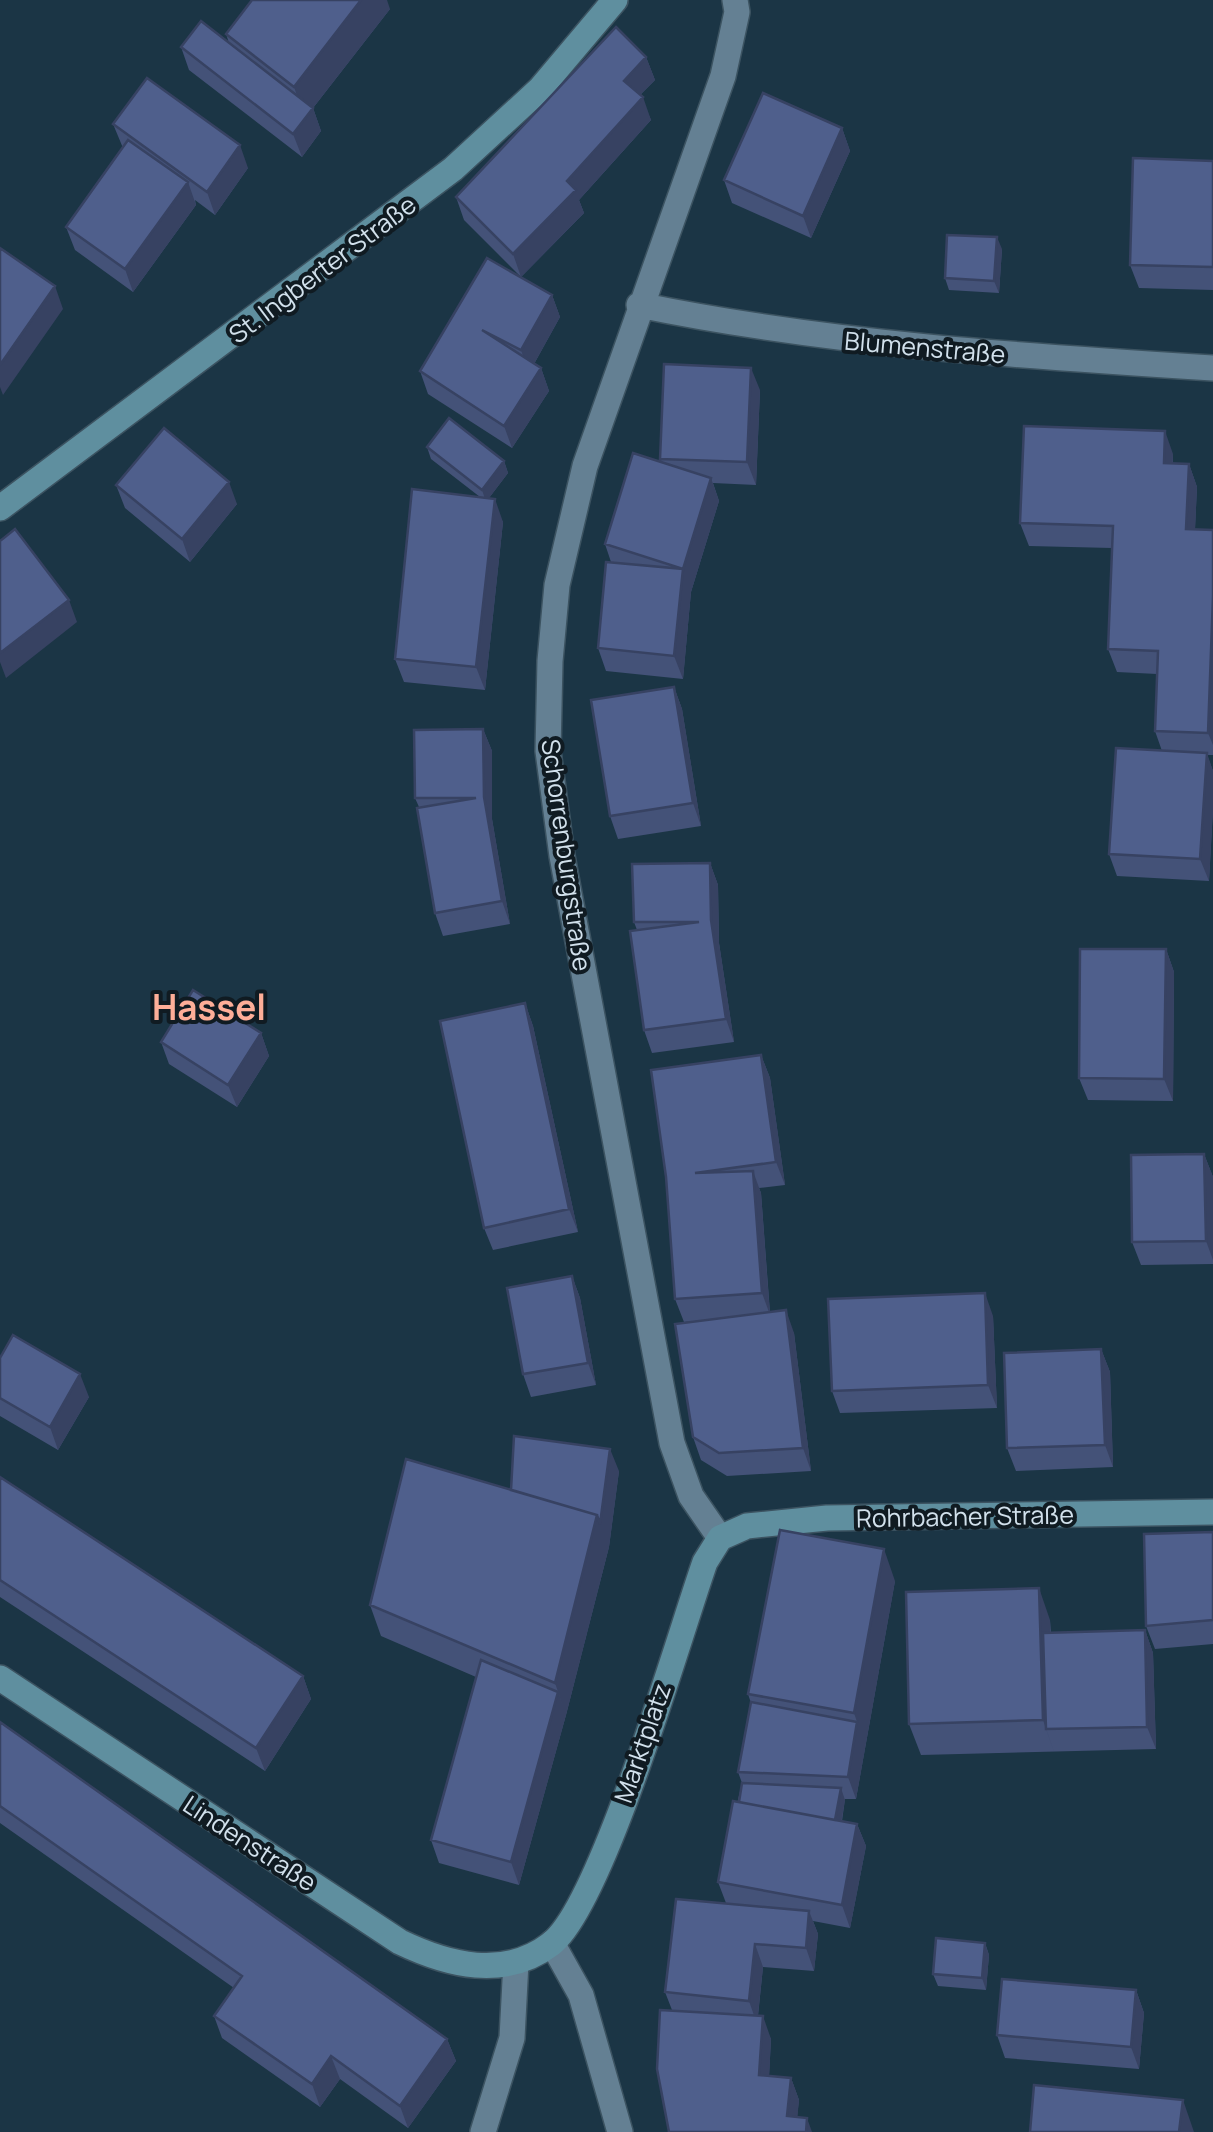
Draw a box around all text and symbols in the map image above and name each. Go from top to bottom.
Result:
street label: St. Ingberter Straße [221,187,423,351]
street label: Blumenstraße [843,323,1007,371]
street label: Schorrenburgstraße [533,737,601,973]
district label: Hassel [152,983,266,1031]
street label: Rohrbacher Straße [856,1497,1074,1535]
street label: Marktplatz [605,1679,679,1807]
street label: Lindenstraße [177,1787,323,1899]

